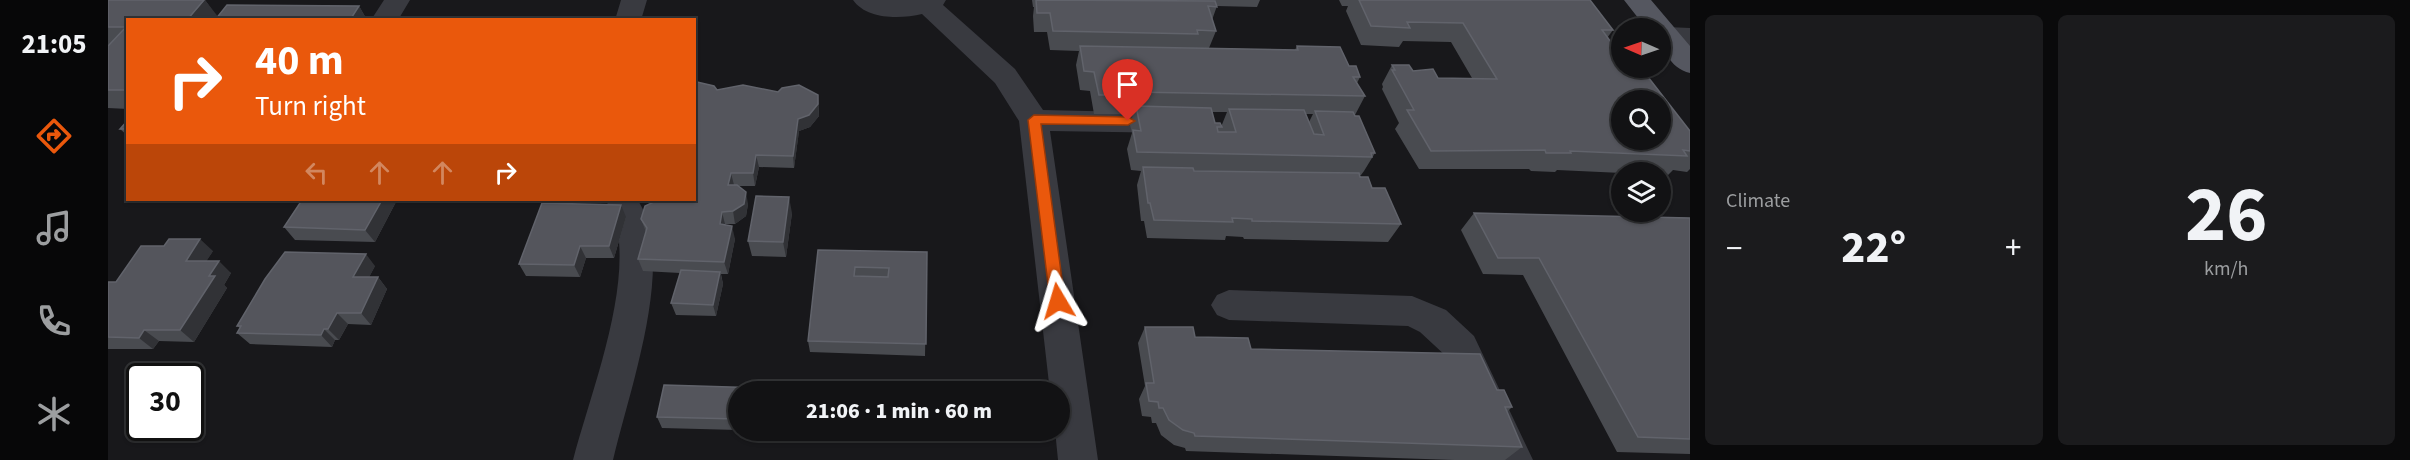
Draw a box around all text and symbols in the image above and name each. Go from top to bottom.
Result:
north arrow [1611,18,1671,78]
map controls [1611,18,1671,222]
text: 21:05 [21,25,87,64]
text: 40 m [255,31,344,91]
icon: right [156,42,234,120]
pin [1102,59,1153,121]
icon: arrive [1111,68,1144,101]
text: Turn right [255,87,366,126]
button: search [1611,90,1671,150]
icon: directions [33,115,75,157]
icon: left [300,156,333,189]
icon: ahead [363,156,396,189]
icon: ahead [426,156,459,189]
icon: right [489,156,522,189]
text: 26 [2185,160,2267,271]
button: layers [1611,162,1671,222]
text: Climate [1726,187,1790,215]
icon: music [33,207,75,249]
text: 22° [1841,216,1906,280]
text: − [1726,225,1742,272]
text: + [2005,225,2021,272]
text: km/h [2204,255,2248,283]
position arrow [1026,269,1090,333]
icon: phone [33,300,75,342]
speed limit sign: 30 [126,363,204,441]
icon: climate [33,393,75,435]
text: 21:06 · 1 min · 60 m [806,395,992,427]

